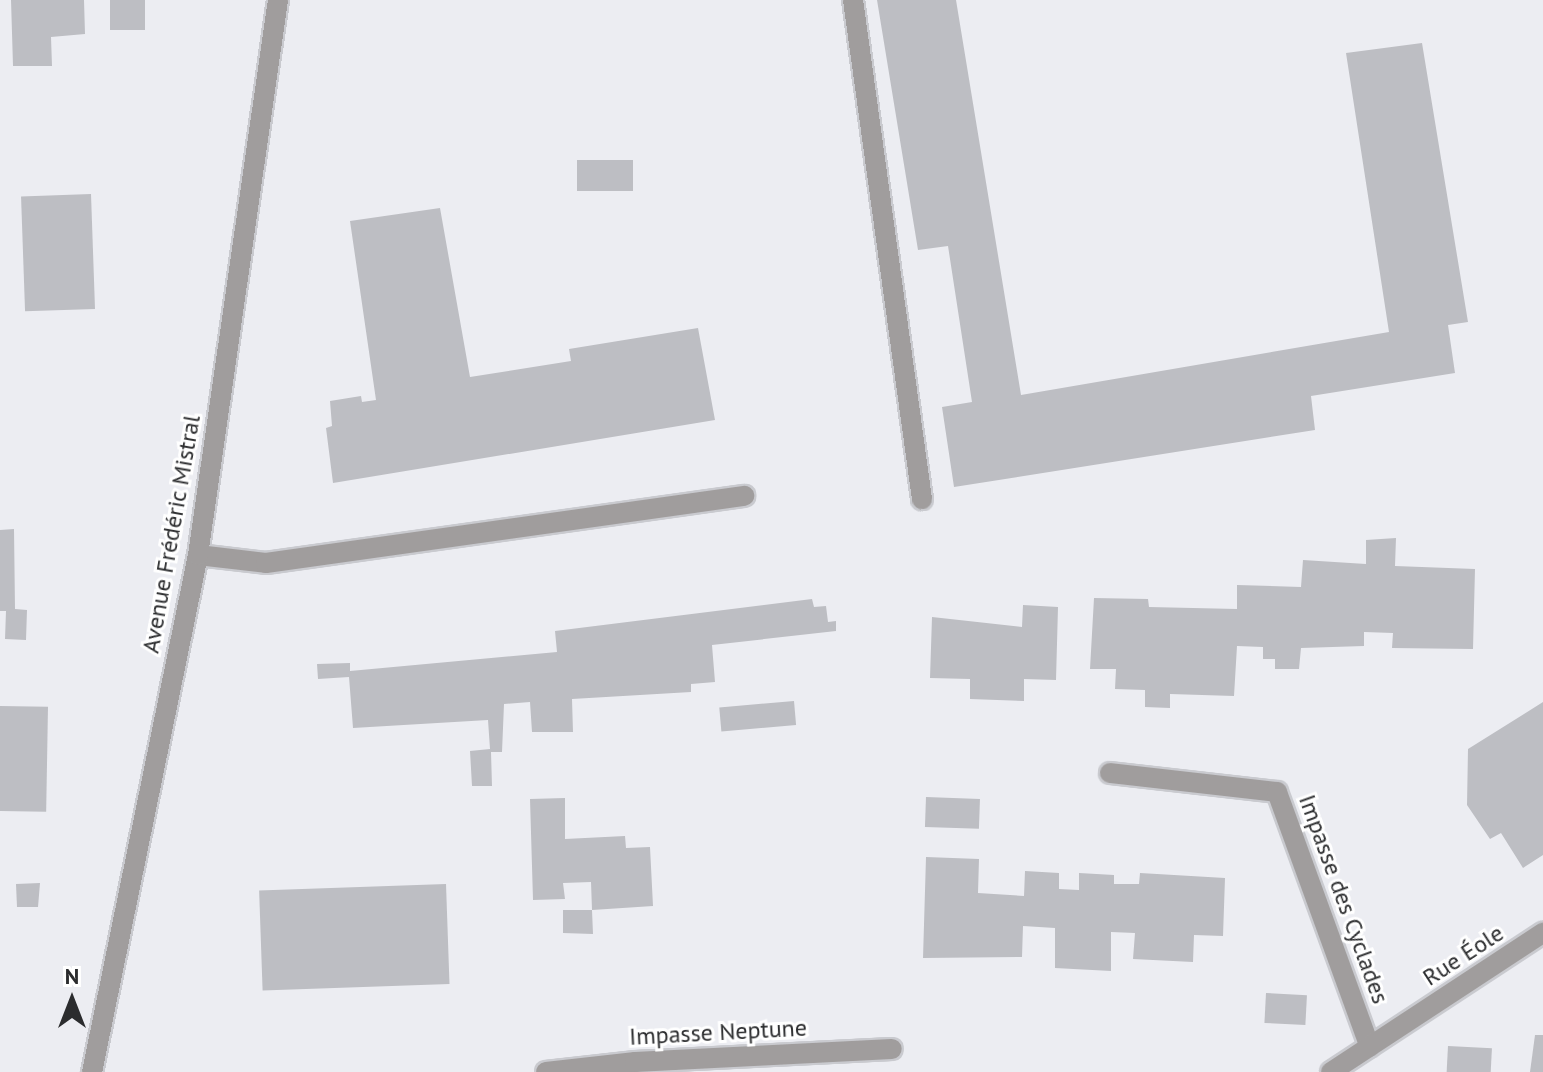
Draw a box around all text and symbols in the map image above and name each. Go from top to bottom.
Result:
street label: Avenue Frédéric Mistral [136,412,206,656]
street label: Impasse des Cyclades [1293,791,1395,1007]
street label: Rue Éole [1417,918,1509,992]
north arrow [32,960,112,1040]
text: N [65,962,79,990]
street label: Impasse Neptune [628,1013,808,1051]

